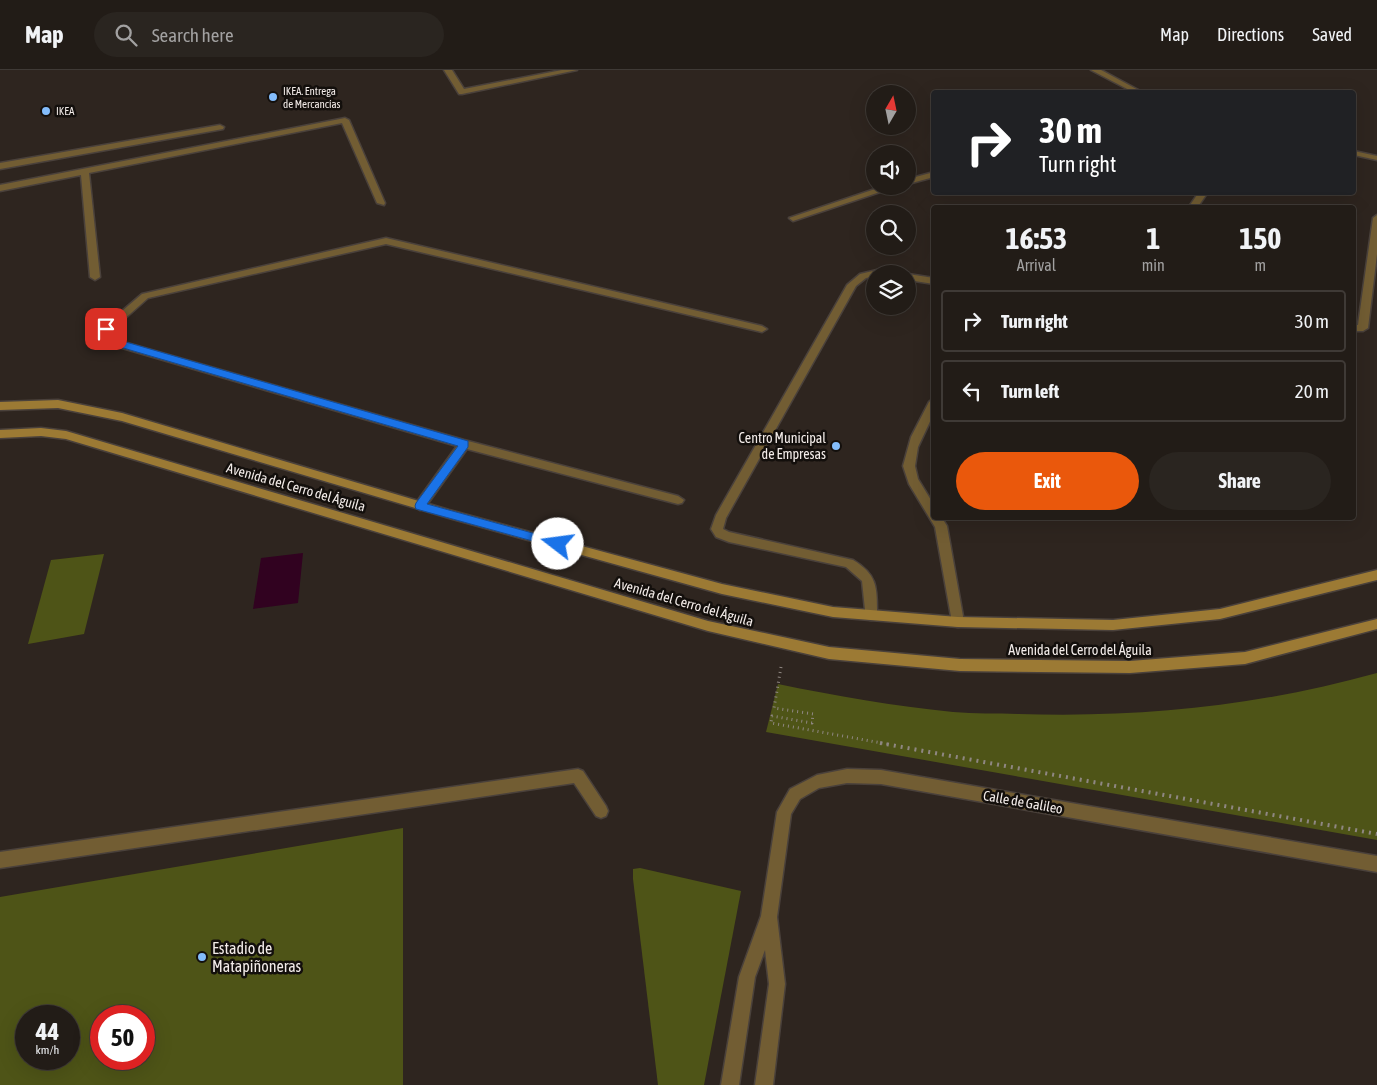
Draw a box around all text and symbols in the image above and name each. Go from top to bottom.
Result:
search box [94,12,444,57]
text: Map [25,21,64,48]
icon: search [112,21,140,49]
text: Search here [152,24,234,46]
text: Map [1160,24,1189,45]
text: Directions [1217,24,1284,45]
text: Saved [1312,24,1352,45]
place label: IKEA. Entrega de Mercancías [283,85,341,110]
north arrow [866,85,916,135]
map controls [866,85,916,315]
marker: IKEA. Entrega de Mercancías [267,91,279,103]
marker: IKEA [40,105,52,117]
place label: IKEA [56,105,75,117]
icon: right [956,110,1021,175]
text: 30 m [1039,110,1102,150]
button: sound [866,145,916,195]
text: Turn right [1039,151,1116,177]
button: search [866,205,916,255]
text: 16:53 [1005,221,1067,255]
text: 1 [1146,221,1160,255]
text: 150 [1239,221,1281,255]
text: Arrival [1017,256,1056,274]
text: min [1142,256,1165,274]
text: m [1255,256,1266,274]
button: layers [866,265,916,315]
icon: right [958,307,986,335]
pin [85,308,127,350]
text: Turn right [1001,310,1068,332]
text: 30 m [1295,310,1329,332]
icon: arrive [92,315,120,343]
icon: left [958,377,986,405]
text: Turn left [1001,380,1059,402]
text: 20 m [1295,380,1329,402]
place label: Centro Municipal de Empresas [738,430,826,462]
marker: Centro Municipal de Empresas [830,440,842,452]
button: Exit [956,452,1139,510]
button: Share [1149,452,1331,510]
street label: Avenida del Cerro del Águila [225,460,367,514]
position arrow [531,517,583,569]
street label: Avenida del Cerro del Águila [613,575,755,629]
street label: Avenida del Cerro del Águila [1008,642,1152,658]
street label: Calle de Galileo [982,787,1064,817]
place label: Estadio de Matapiñoneras [212,939,302,976]
marker: Estadio de Matapiñoneras [196,951,208,963]
speed limit sign: 50 [90,1005,155,1070]
text: 44 [36,1017,59,1045]
text: km/h [36,1043,59,1057]

